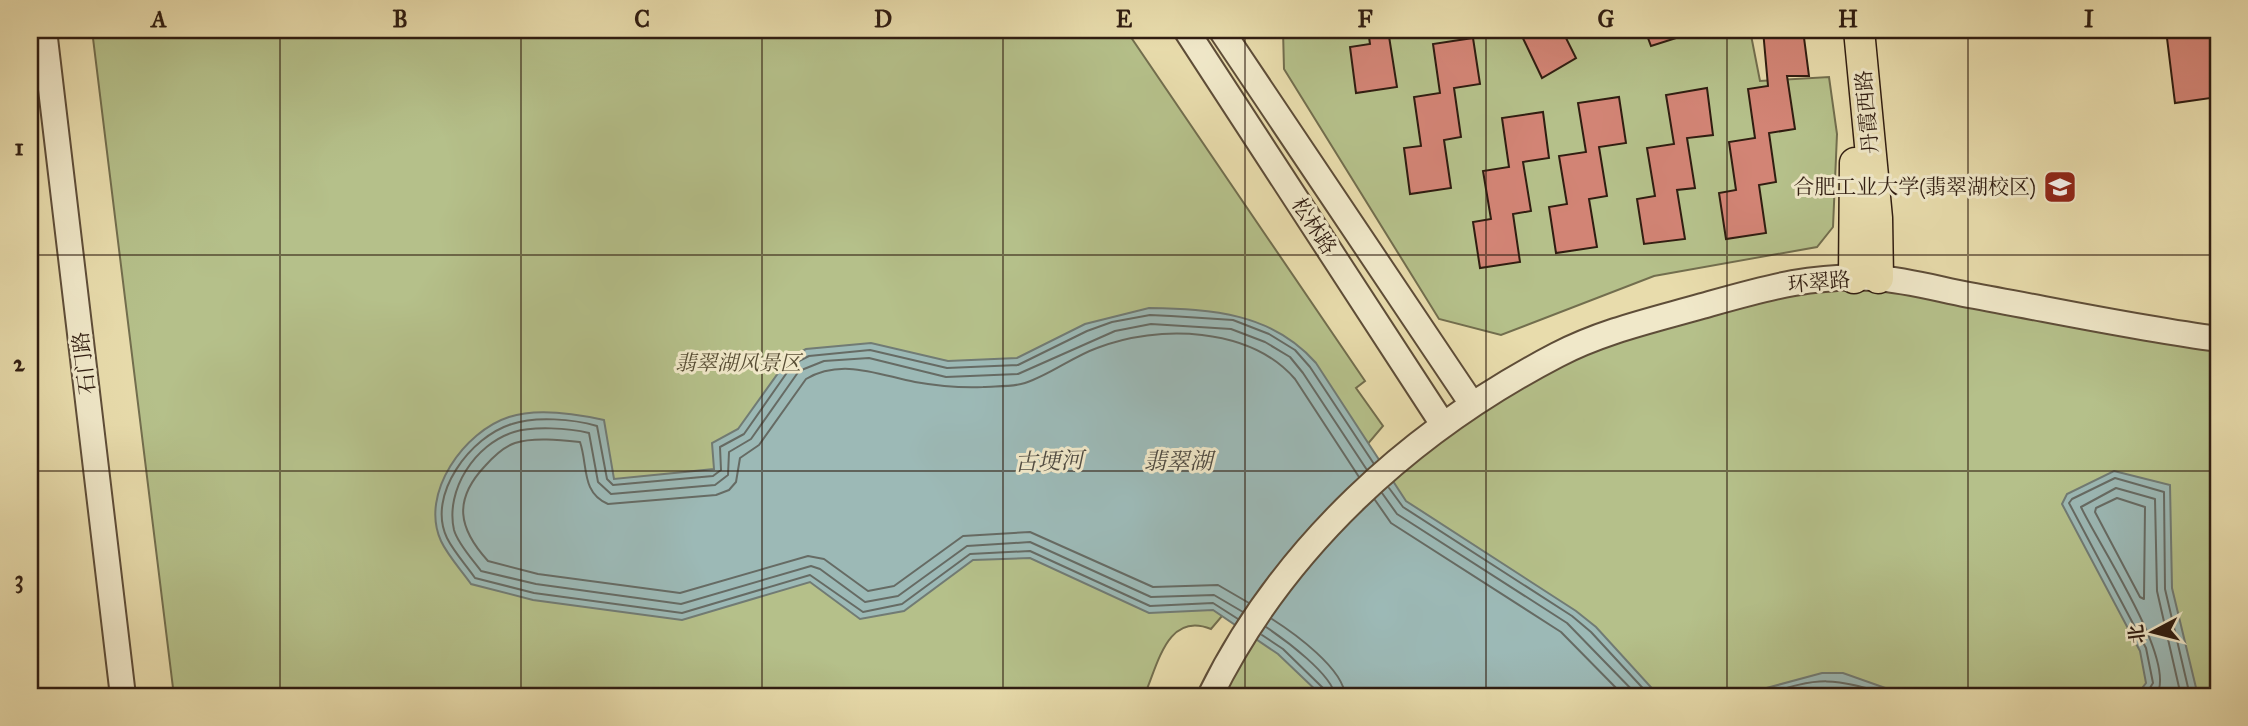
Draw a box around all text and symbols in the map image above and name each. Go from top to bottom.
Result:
text: A [149,5,167,33]
text: B [392,5,408,33]
text: C [634,5,650,33]
text: D [874,5,892,33]
text: E [1116,5,1133,33]
text: F [1357,5,1373,33]
text: G [1598,5,1615,33]
text: H [1838,5,1858,33]
text: I [2084,5,2094,33]
street label: 丹霞西路 [1850,69,1884,155]
text: 1 [14,133,24,161]
school or university icon: 合肥工业大学(翡翠湖校区) [2041,168,2079,206]
place label: 合肥工业大学(翡翠湖校区) [1793,174,2036,200]
street label: 松林路 [1286,193,1342,259]
street label: 环翠路 [1786,266,1852,298]
street label: 石门路 [67,330,101,396]
text: 2 [13,349,25,377]
park label: 翡翠湖风景区 [675,350,804,376]
water label: 古埂河 [1014,446,1088,476]
water label: 翡翠湖 [1144,447,1217,475]
text: 3 [14,565,24,594]
north arrow [2118,596,2188,666]
text: 北 [2124,623,2149,645]

